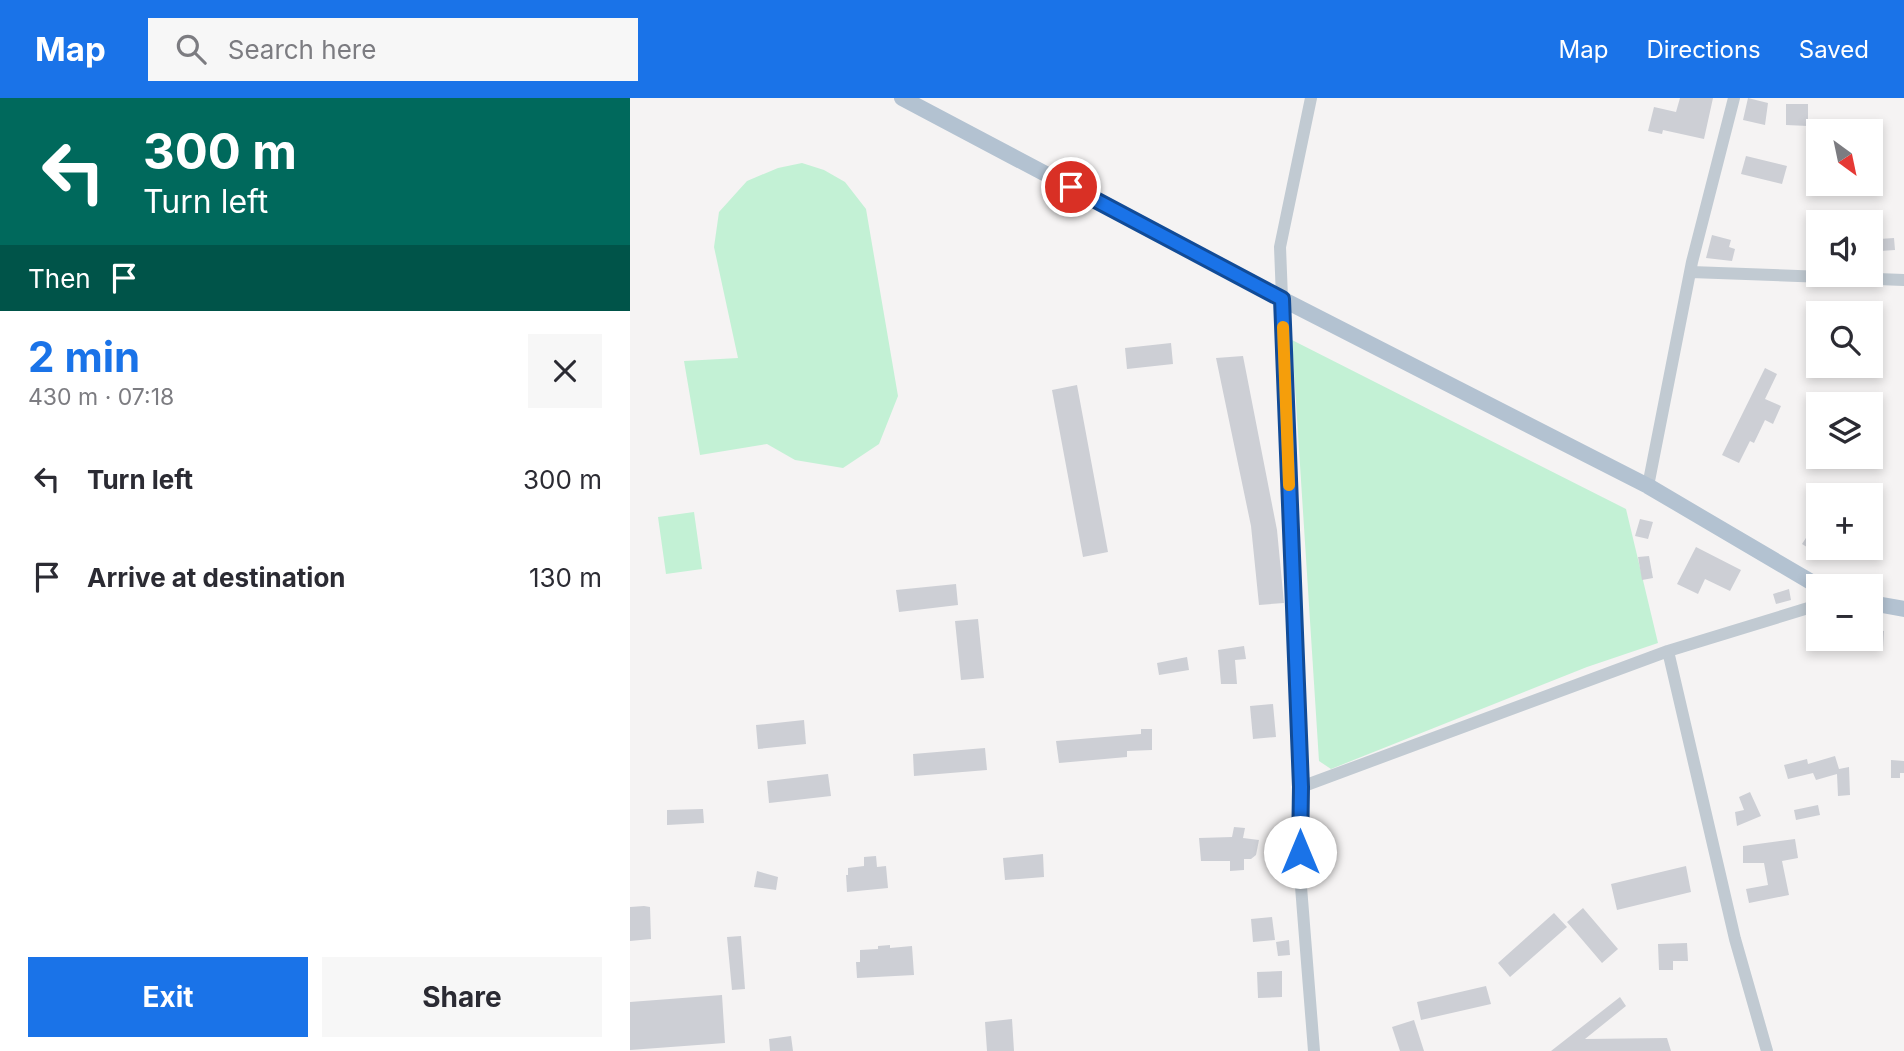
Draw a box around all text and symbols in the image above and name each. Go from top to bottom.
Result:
search box [148,18,638,81]
text: Map [35,29,106,69]
icon: search [172,30,210,68]
text: Search here [228,34,376,65]
text: Map [1559,35,1608,64]
text: Directions [1646,35,1761,64]
text: Saved [1799,35,1869,64]
north arrow [1806,119,1883,196]
map controls [1806,119,1883,651]
text: 300 m [143,122,297,181]
icon: left [28,126,119,217]
pin [1041,157,1101,217]
icon: arrive [1052,168,1090,206]
text: Turn left [143,182,268,221]
button: sound [1806,210,1883,287]
icon: arrive [105,259,143,297]
text: Then [28,263,91,294]
button: search [1806,301,1883,378]
text: 2 min [28,331,140,382]
button: close [528,334,602,408]
text: 430 m · 07:18 [28,383,174,411]
button: layers [1806,392,1883,469]
icon: left [28,460,66,498]
text: Turn left [87,464,193,495]
text: 300 m [523,464,602,495]
button: + [1806,483,1883,560]
icon: arrive [28,558,66,596]
text: Arrive at destination [87,562,346,593]
text: 130 m [529,562,602,593]
button: − [1806,574,1883,651]
position arrow [1263,815,1337,889]
button: Exit [28,957,308,1037]
button: Share [322,957,602,1037]

